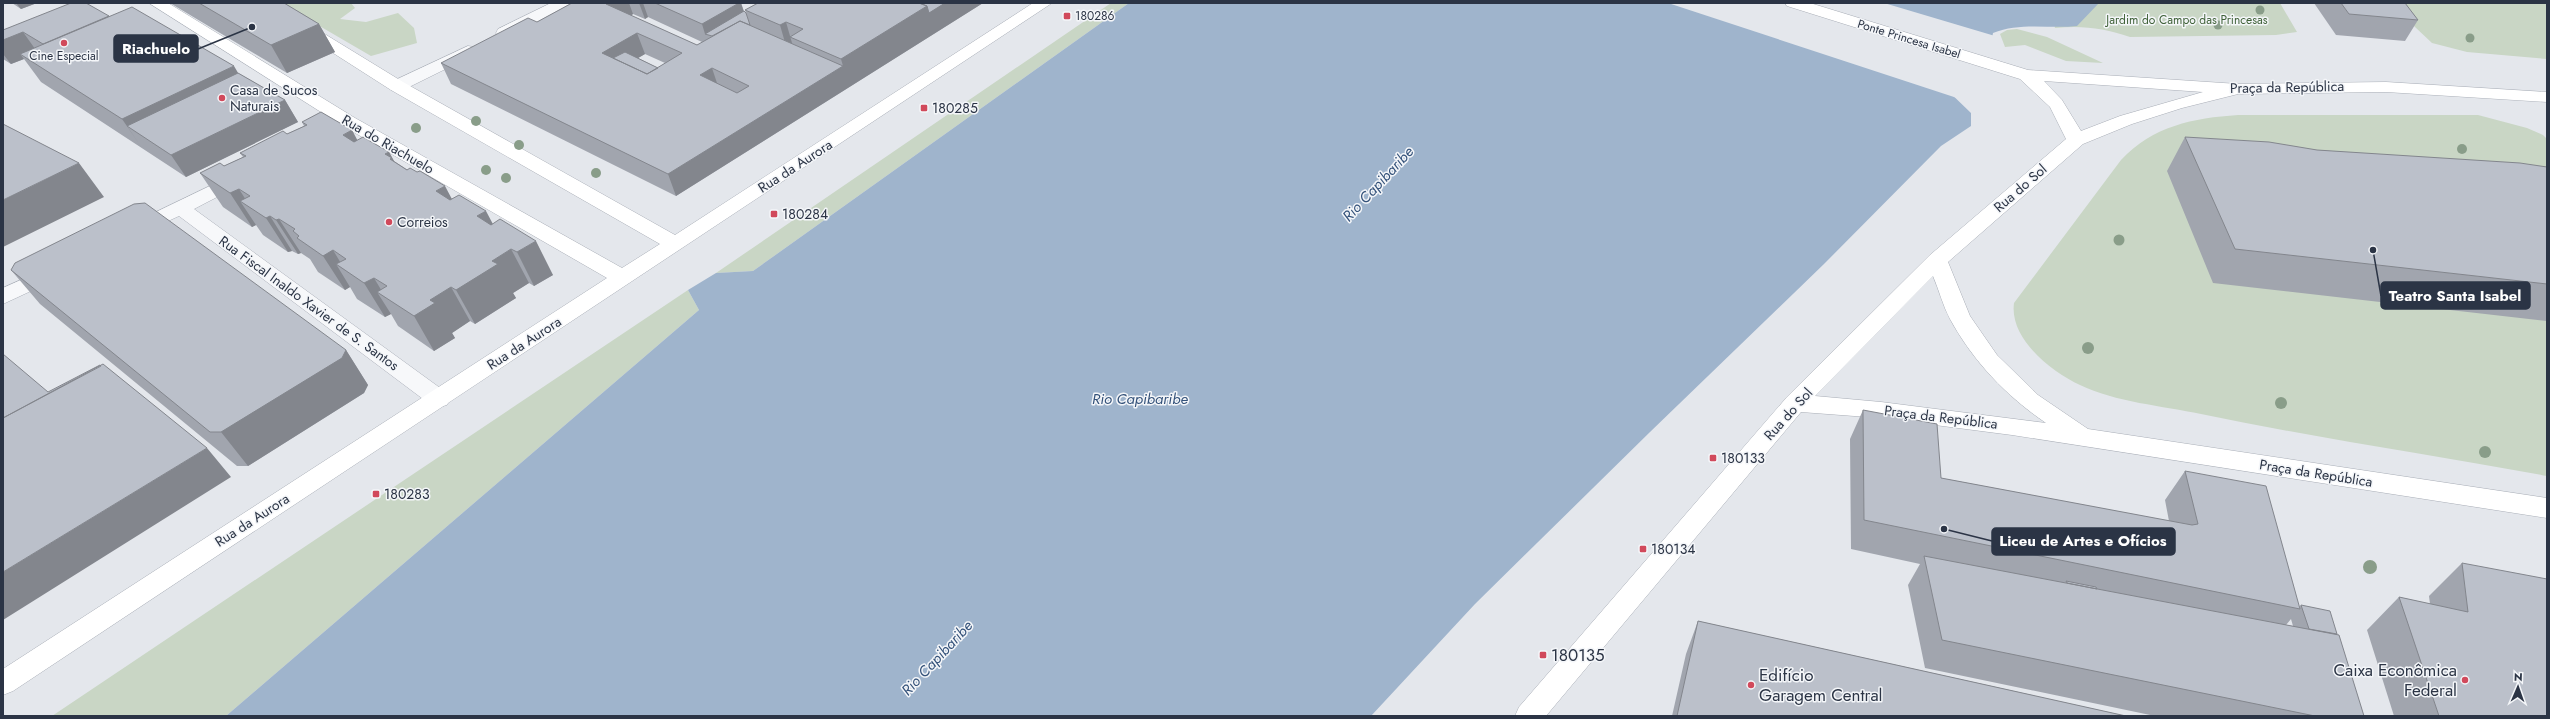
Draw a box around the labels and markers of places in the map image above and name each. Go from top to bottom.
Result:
place label: 180286 [1075,7,1115,25]
marker: 180286 [1062,11,1072,21]
callout: Riachuelo [114,35,198,62]
marker: Cine Especial [59,38,69,48]
place label: Cine Especial [29,47,99,65]
place label: Casa de Sucos Naturais [230,80,318,116]
marker: Casa de Sucos Naturais [217,93,227,103]
place label: 180285 [932,98,978,118]
marker: 180285 [919,103,929,113]
place label: 180284 [782,204,828,224]
marker: 180284 [769,209,779,219]
place label: Correios [397,212,448,232]
marker: Correios [384,217,394,227]
callout: Teatro Santa Isabel [2381,282,2530,309]
place label: 180133 [1721,448,1765,468]
marker: 180133 [1708,453,1718,463]
place label: 180283 [384,484,430,504]
marker: 180283 [371,489,381,499]
callout: Liceu de Artes e Ofícios [1992,528,2175,555]
place label: 180134 [1651,539,1695,559]
marker: 180134 [1638,544,1648,554]
place label: 180135 [1551,643,1605,667]
marker: 180135 [1538,650,1548,660]
place label: Caixa Econômica Federal [2333,658,2457,702]
place label: Edifício Garagem Central [1759,663,1883,707]
marker: Caixa Econômica Federal [2460,675,2470,685]
marker: Edifício Garagem Central [1746,680,1756,690]

